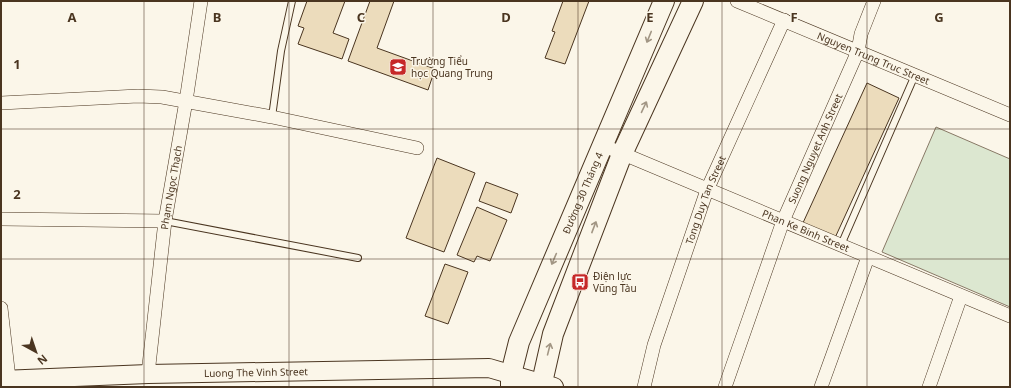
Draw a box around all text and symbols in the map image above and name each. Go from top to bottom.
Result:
text: A [68,8,77,26]
text: B [213,8,221,26]
text: C [357,8,365,26]
text: D [501,8,511,26]
text: E [646,8,654,26]
text: F [790,8,798,26]
text: G [934,8,944,26]
street label: Nguyen Trung Truc Street [815,28,932,88]
one-way arrow [645,31,653,43]
place label: Trường Tiểu học Quang Trung [411,54,493,80]
text: 1 [13,55,21,73]
school or university icon: Trường Tiểu học Quang Trung [388,57,408,77]
street label: Suong Nguyet Anh Street [785,91,846,206]
one-way arrow [641,101,648,113]
street label: Phạm Ngọc Thạch [157,144,185,230]
street label: Đường 30 Tháng 4 [559,150,606,236]
street label: Tong Duy Tan Street [682,153,729,246]
text: 2 [13,185,21,203]
street label: Phan Ke Binh Street [760,206,852,255]
one-way arrow [590,222,598,234]
one-way arrow [550,253,557,265]
place label: Điện lực Vũng Tàu [593,269,637,295]
bus stop icon: Điện lực Vũng Tàu [570,272,590,292]
north arrow [16,332,56,372]
one-way arrow [546,343,554,356]
text: N [34,351,51,369]
street label: Luong The Vinh Street [204,364,308,380]

